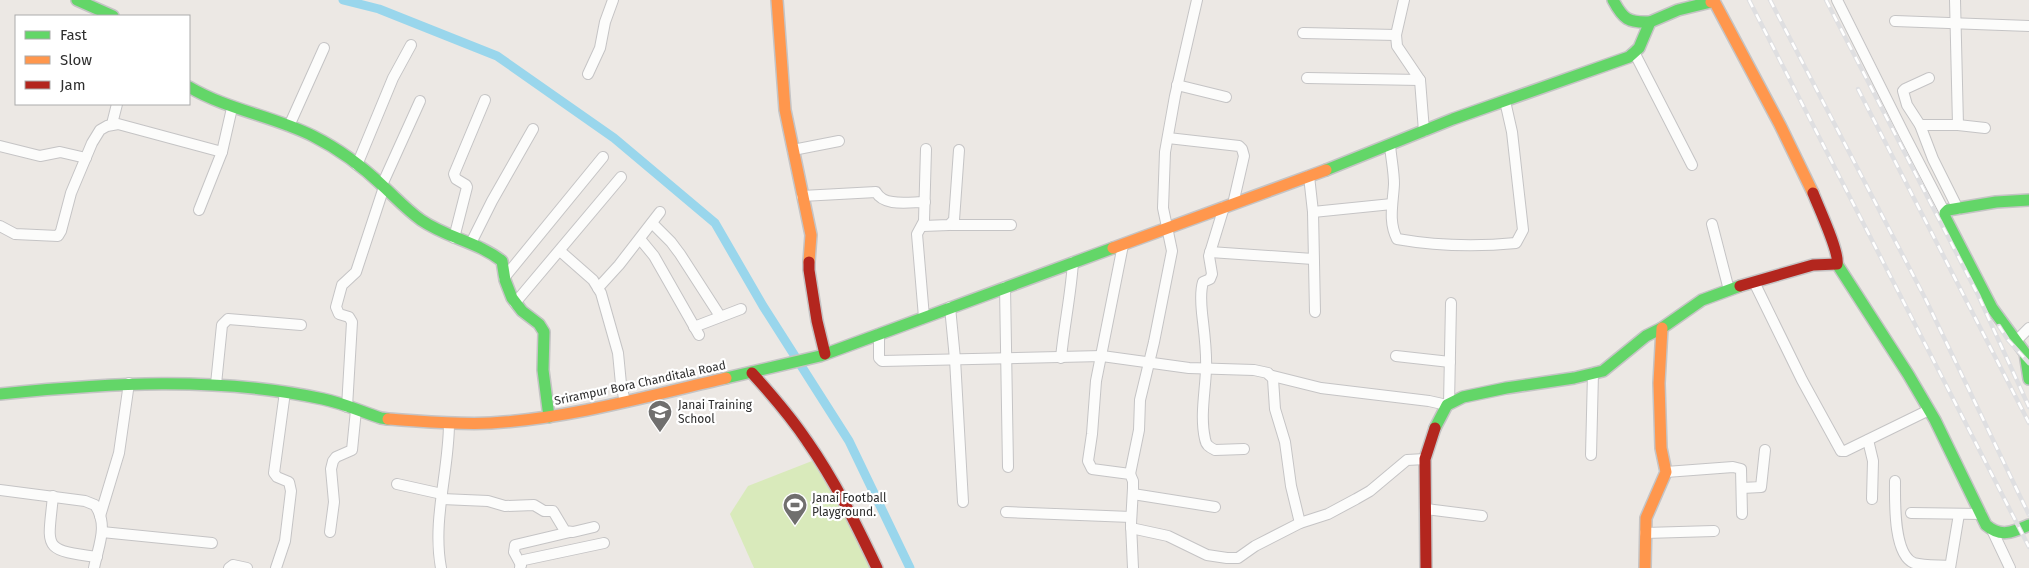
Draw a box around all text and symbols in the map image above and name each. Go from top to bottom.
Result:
legend [15,15,190,105]
text: Fast [60,26,87,44]
text: Slow [60,51,92,69]
text: Jam [60,76,86,94]
street label: Srirampur Bora Chanditala Road [553,358,727,408]
place label: Janai Training School [678,398,753,426]
school or university icon: Janai Training School [647,399,673,433]
place label: Janai Football Playground. [812,491,887,519]
sports icon: Janai Football Playground. [782,492,808,526]

